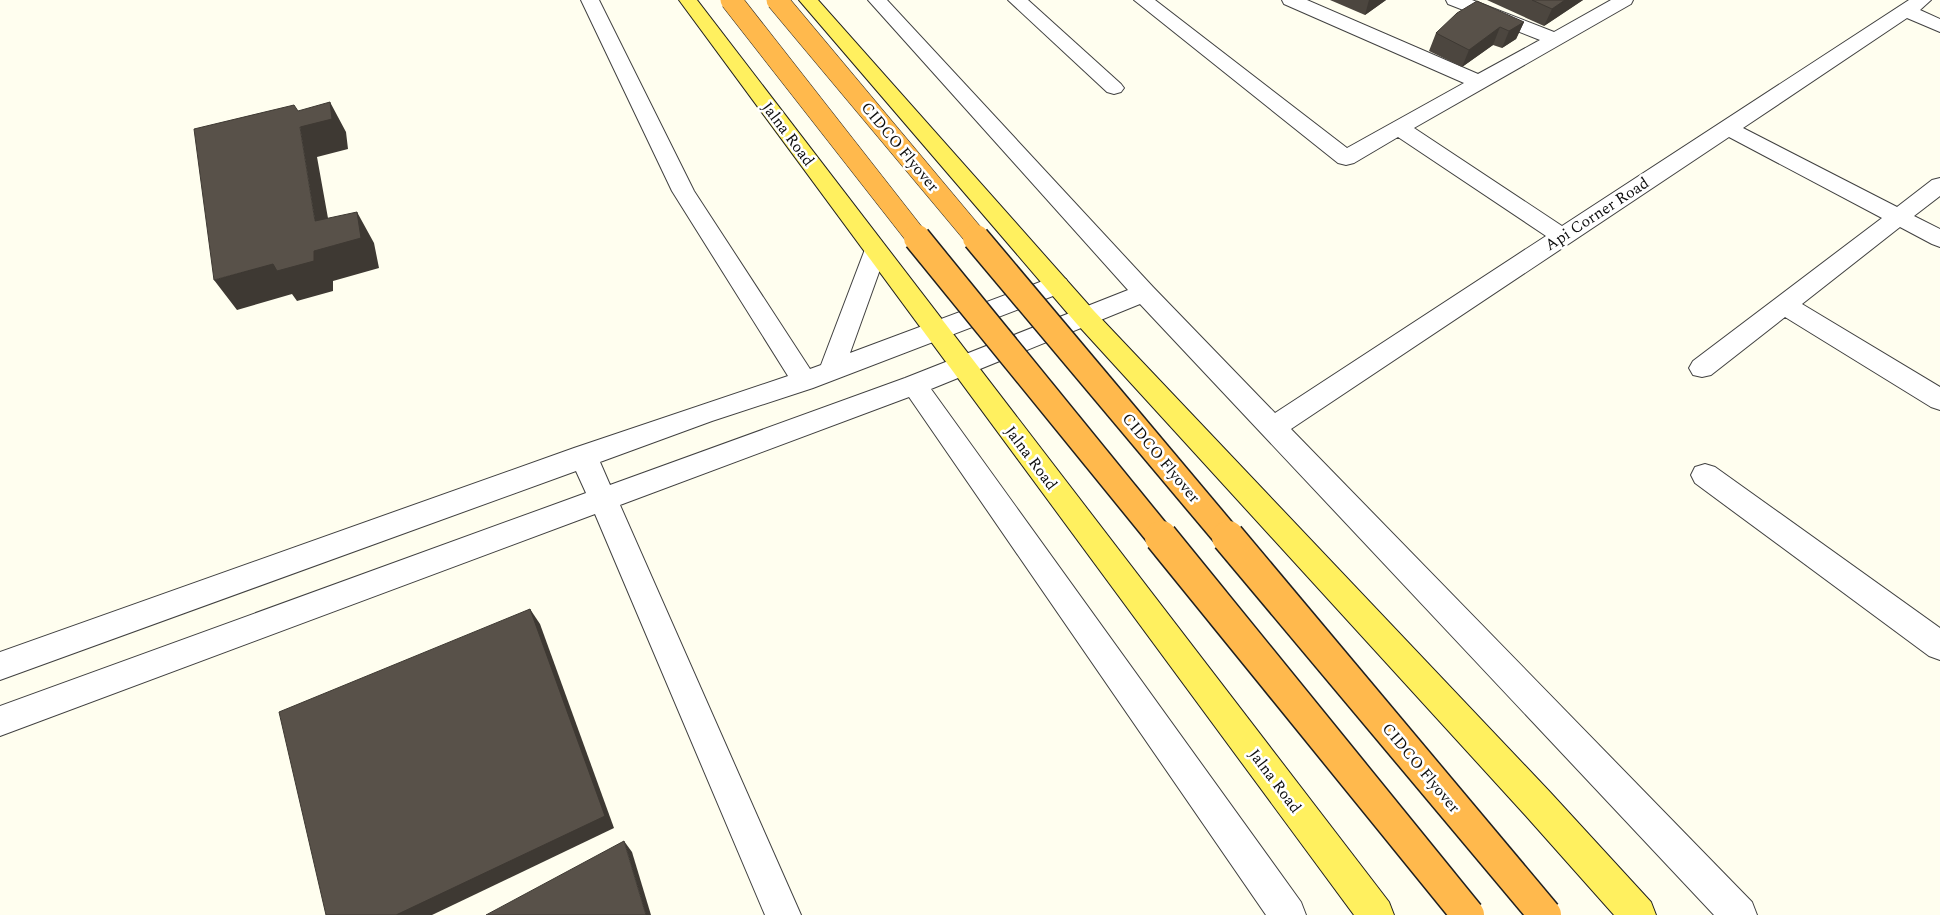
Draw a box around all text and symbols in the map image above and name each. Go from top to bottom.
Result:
street label: Jalna Road [756,97,820,171]
street label: CIDCO Flyover [855,97,945,197]
street label: Api Corner Road [1540,171,1654,257]
street label: CIDCO Flyover [1116,408,1206,508]
street label: Jalna Road [999,421,1063,495]
street label: CIDCO Flyover [1376,718,1466,818]
street label: Jalna Road [1243,744,1307,818]

